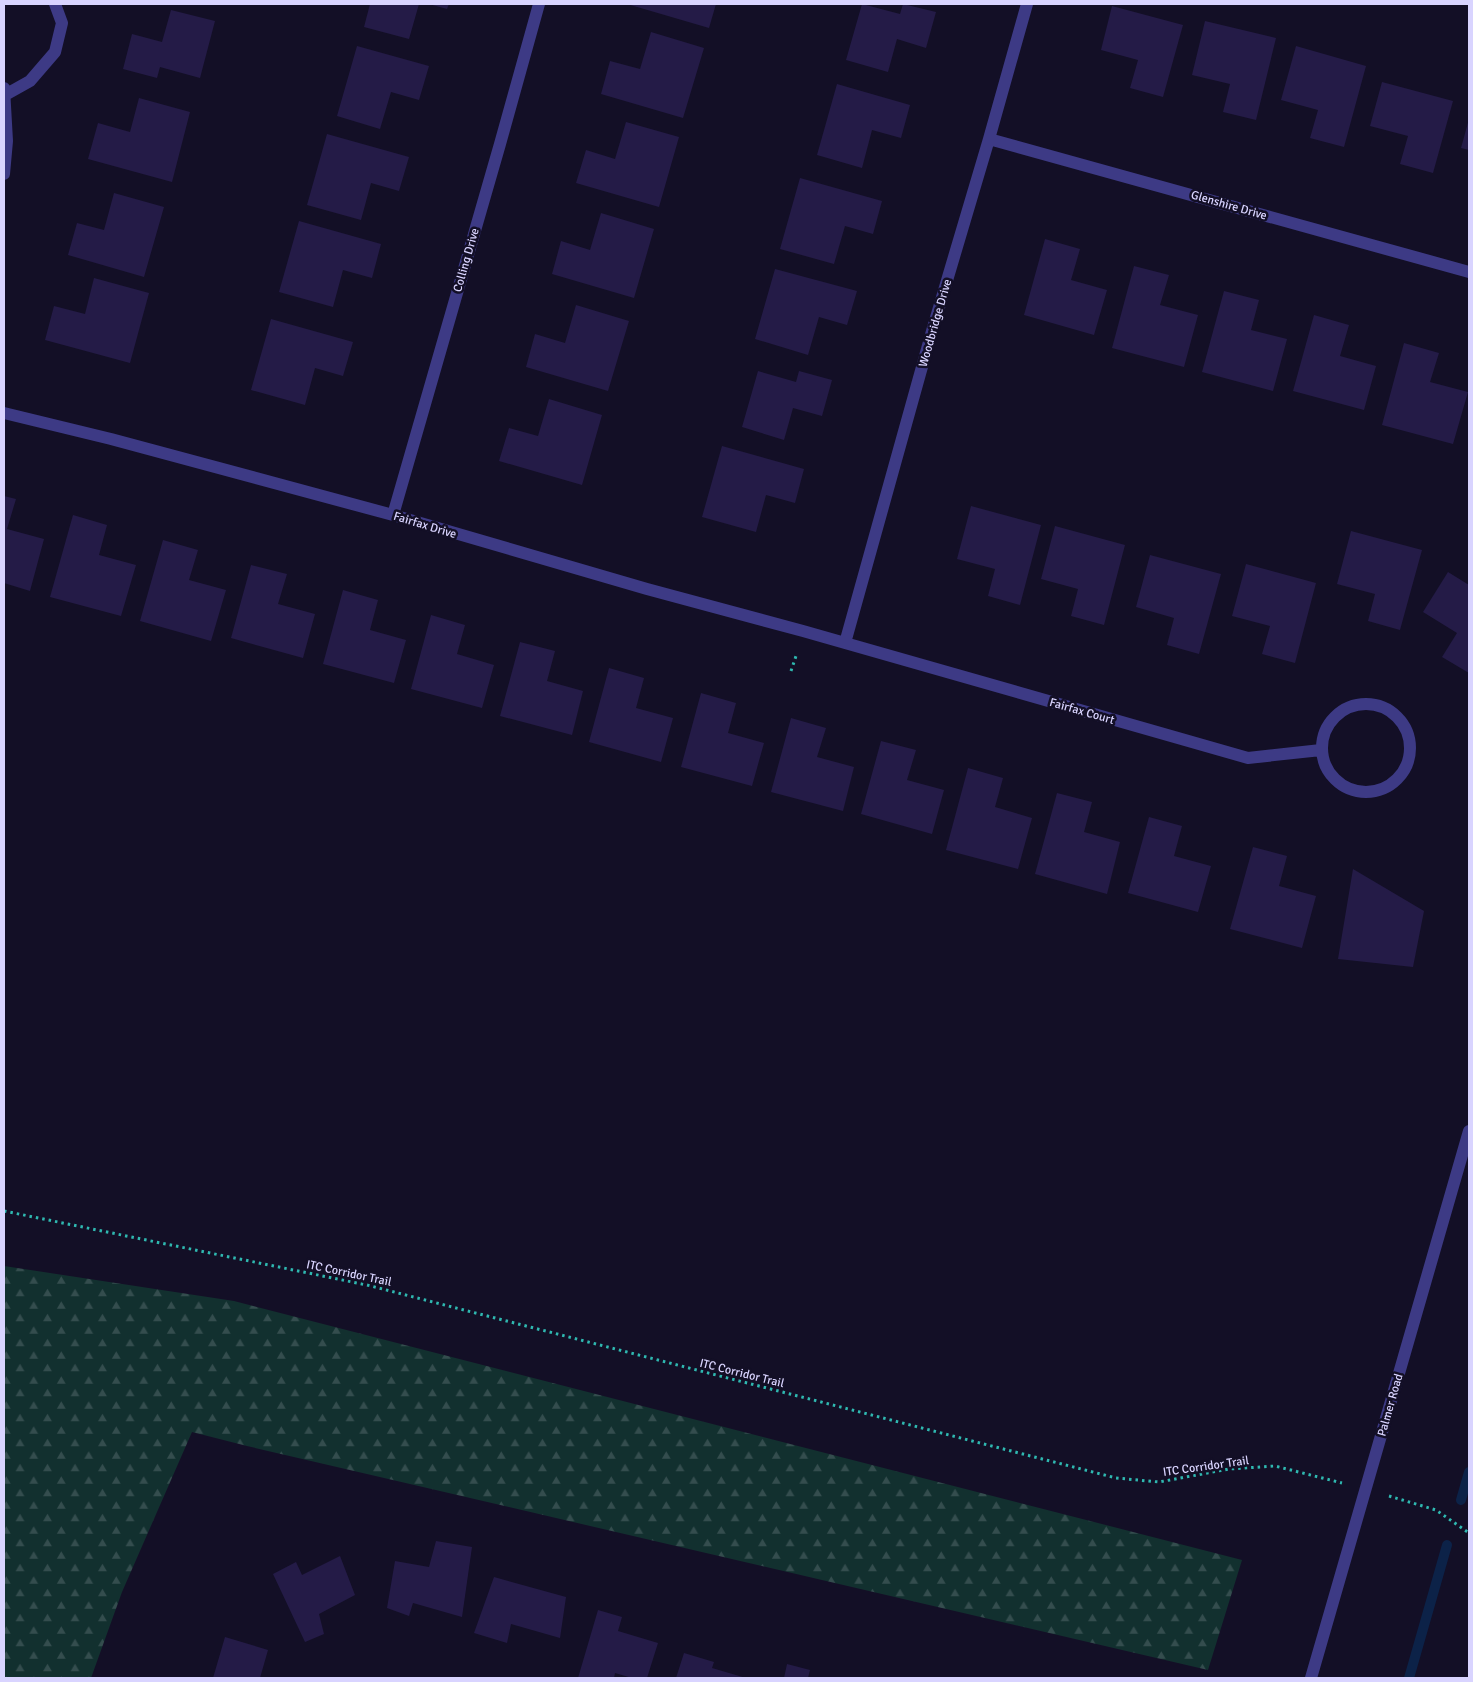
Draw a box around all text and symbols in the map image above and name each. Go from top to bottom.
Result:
street label: Glenshire Drive [1189,187,1269,223]
street label: Colling Drive [450,226,483,294]
street label: Woodbridge Drive [916,277,955,369]
street label: Fairfax Drive [392,509,458,542]
street label: Fairfax Court [1048,695,1116,728]
street label: ITC Corridor Trail [305,1257,393,1290]
street label: ITC Corridor Trail [698,1356,786,1391]
street label: Palmer Road [1374,1372,1407,1438]
street label: ITC Corridor Trail [1162,1453,1251,1480]

